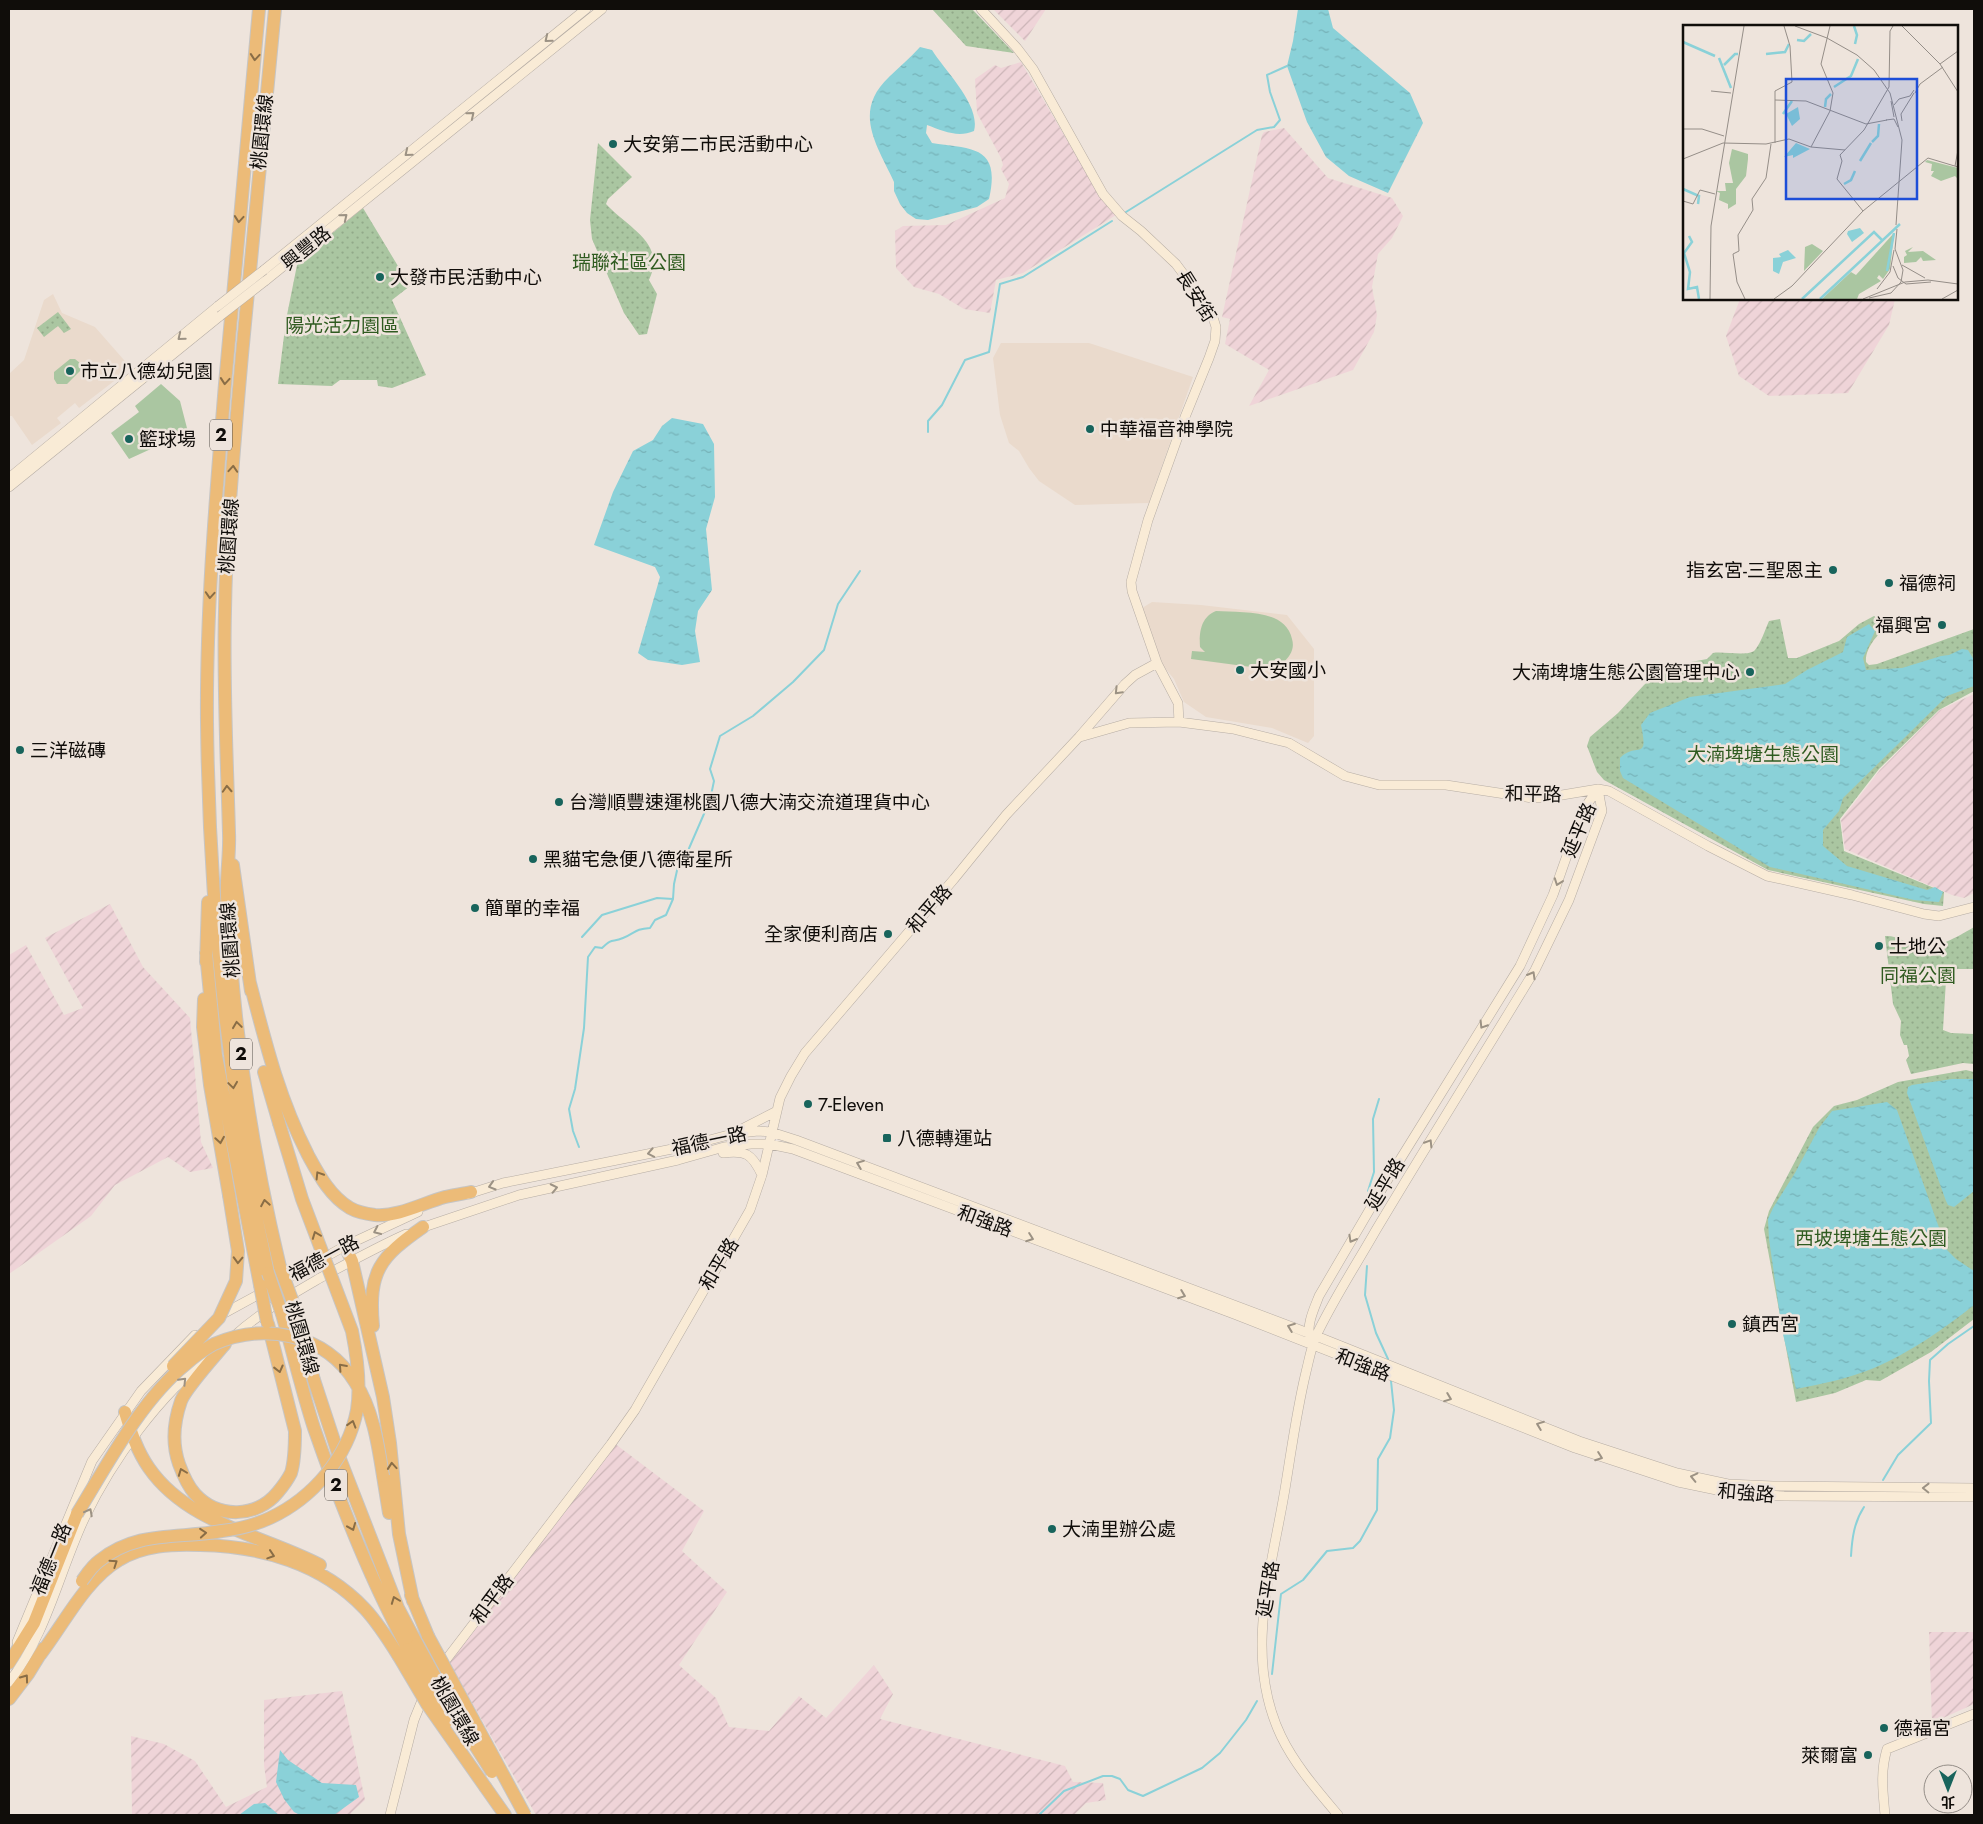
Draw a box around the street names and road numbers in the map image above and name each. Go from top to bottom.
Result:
street label: 桃園環線 [245,93,279,171]
street label: 興豐路 [275,220,337,276]
street label: 長安街 [1169,265,1223,327]
road number: 2 [210,420,232,450]
street label: 桃園環線 [213,497,245,575]
street label: 和平路 [1504,780,1562,808]
street label: 延平路 [1555,798,1603,862]
street label: 和平路 [900,879,958,939]
street label: 桃園環線 [214,901,246,979]
road number: 2 [230,1038,252,1070]
street label: 福德一路 [669,1120,749,1162]
street label: 延平路 [1359,1153,1411,1215]
street label: 和強路 [954,1199,1016,1243]
street label: 福德一路 [284,1228,364,1288]
street label: 和平路 [693,1233,745,1295]
street label: 桃園環線 [279,1298,325,1378]
street label: 和強路 [1332,1342,1394,1388]
road number: 2 [325,1470,347,1500]
street label: 和強路 [1716,1477,1776,1509]
street label: 福德一路 [24,1519,78,1599]
street label: 延平路 [1250,1559,1286,1619]
street label: 和平路 [464,1568,520,1630]
street label: 桃園環線 [424,1671,486,1751]

